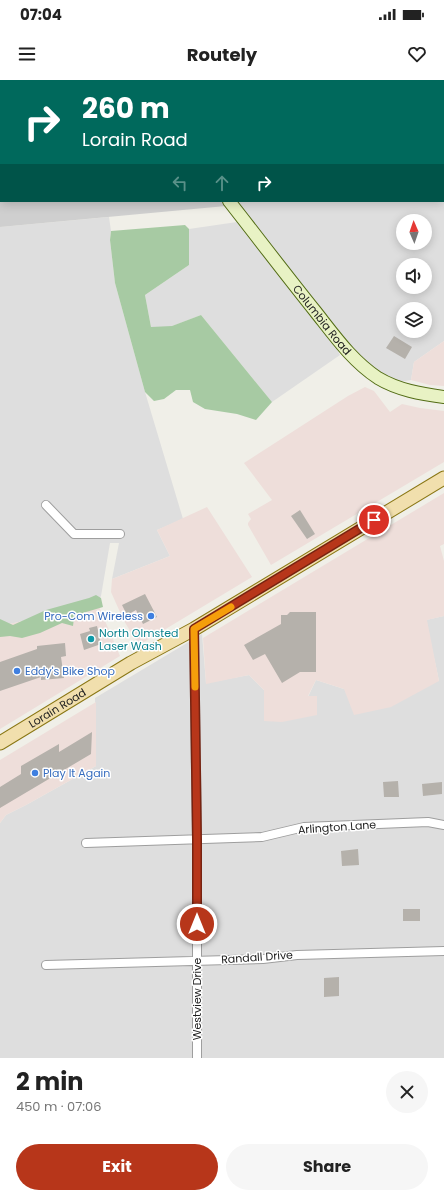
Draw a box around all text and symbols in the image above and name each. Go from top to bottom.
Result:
text: 07:04 [20,4,62,25]
text: Routely [187,42,257,67]
icon: menu [16,43,38,65]
icon: heart [406,43,428,65]
text: 260 m [82,89,170,128]
icon: right [16,96,68,148]
text: Lorain Road [82,127,188,152]
icon: left [169,172,191,194]
icon: ahead [211,172,233,194]
icon: right [253,172,275,194]
north arrow [396,214,432,250]
map controls [396,214,432,338]
button: sound [396,258,432,294]
street label: Columbia Road [289,281,355,358]
button: layers [396,302,432,338]
pin [357,503,391,537]
icon: arrive [363,509,385,531]
place label: Pro-Com Wireless [44,608,143,624]
marker: Pro-Com Wireless [146,611,156,621]
place label: North Olmsted Laser Wash [99,625,179,654]
marker: North Olmsted Laser Wash [86,634,96,644]
place label: Eddy's Bike Shop [25,663,115,679]
marker: Eddy's Bike Shop [12,666,22,676]
street label: Lorain Road [25,684,89,732]
place label: Play It Again [43,765,110,781]
marker: Play It Again [30,768,40,778]
street label: Arlington Lane [297,816,377,838]
position arrow [176,903,218,945]
street label: Randall Drive [221,946,294,967]
street label: Westview Drive [189,958,205,1040]
text: 2 min [16,1065,83,1098]
button: close [386,1071,428,1113]
text: 450 m · 07:06 [16,1097,102,1116]
button: Exit [16,1144,218,1190]
button: Share [226,1144,428,1190]

